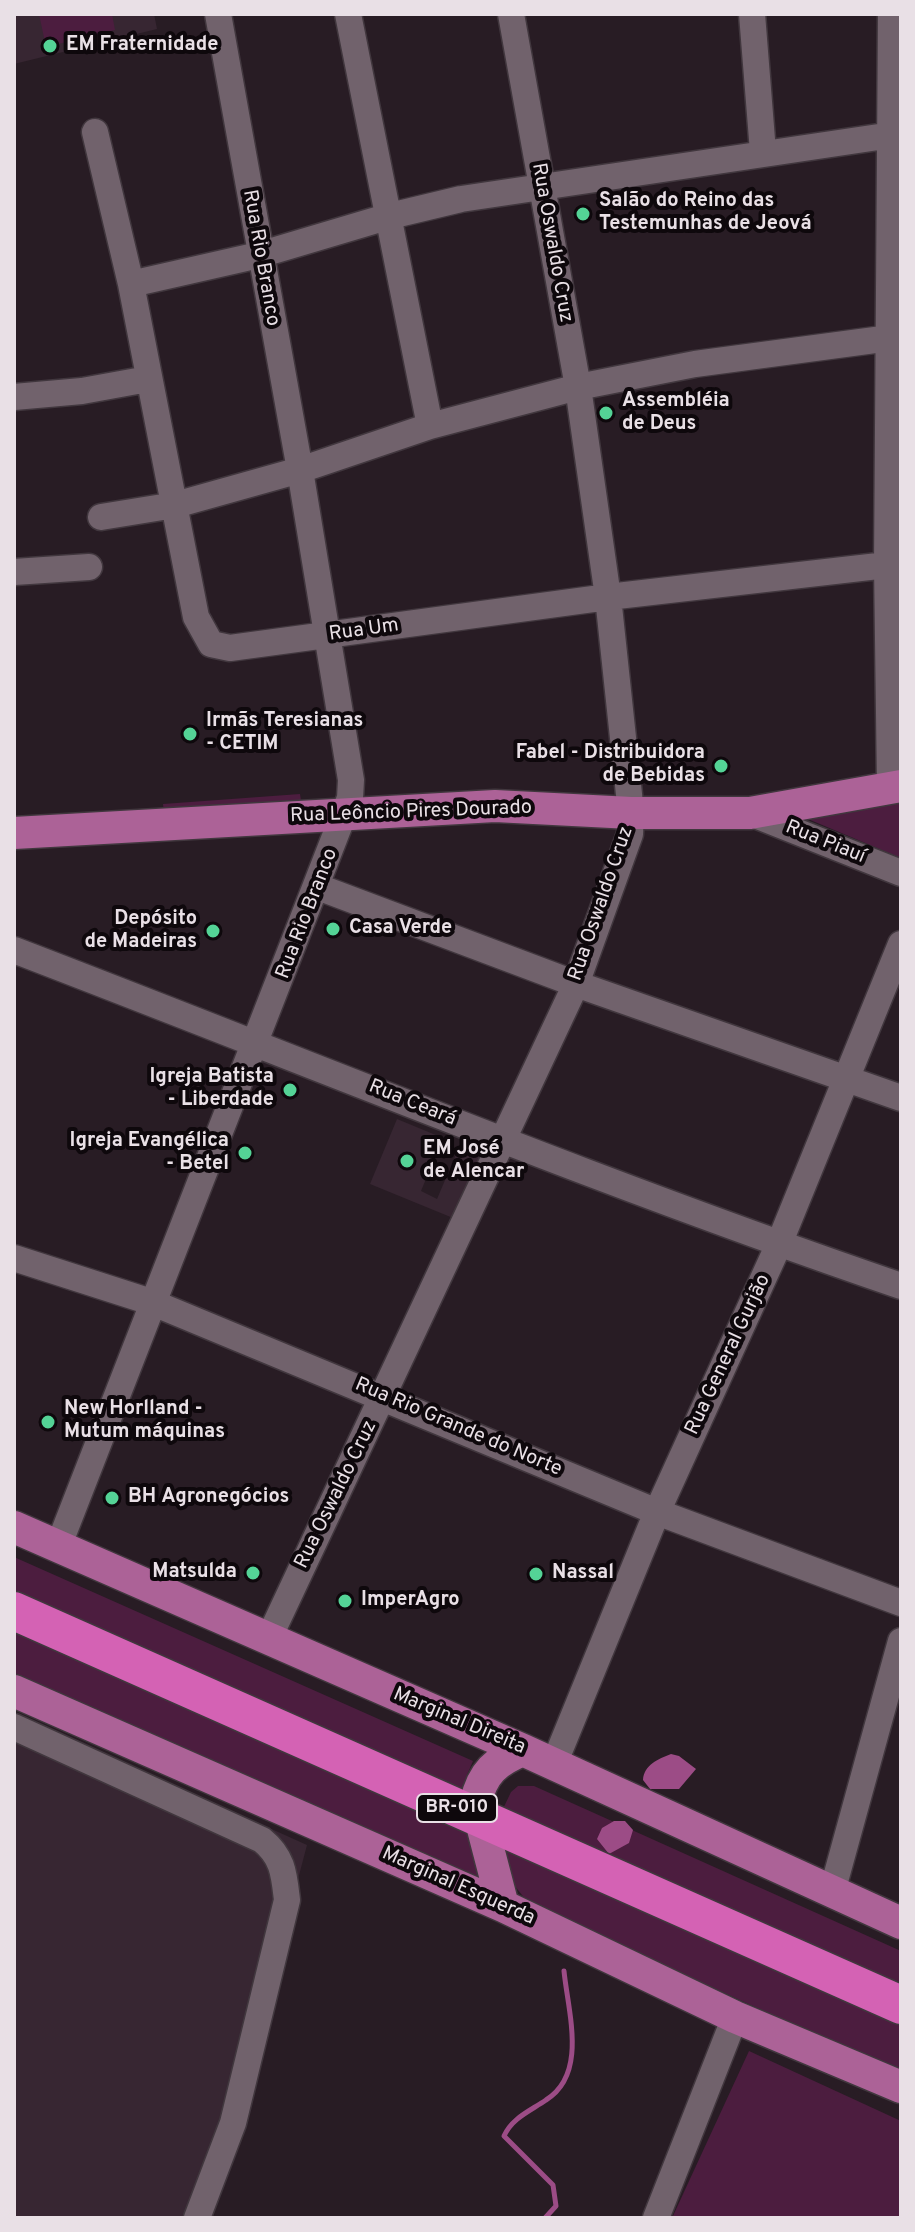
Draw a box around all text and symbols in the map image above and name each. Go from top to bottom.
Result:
place label: EM Fraternidade [66,34,218,58]
marker: EM Fraternidade [41,37,59,55]
street label: Rua Oswaldo Cruz [525,161,577,325]
street label: Rua Rio Branco [236,188,284,328]
place label: Salão do Reino das Testemunhas de Jeová [599,190,812,237]
marker: Salão do Reino das Testemunhas de Jeová [574,205,592,223]
place label: Assembléia de Deus [622,390,730,437]
marker: Assembléia de Deus [597,404,615,422]
street label: Rua Um [328,614,400,648]
place label: Irmãs Teresianas - CETIM [206,710,363,757]
marker: Irmãs Teresianas - CETIM [181,725,199,743]
place label: Fabel - Distribuidora de Bebidas [516,742,705,789]
marker: Fabel - Distribuidora de Bebidas [712,757,730,775]
street label: Rua Leôncio Pires Dourado [290,797,532,829]
street label: Rua Piauí [781,816,869,870]
street label: Rua Oswaldo Cruz [564,824,640,984]
street label: Rua Rio Branco [272,845,344,983]
place label: Depósito de Madeiras [84,908,197,955]
place label: Casa Verde [349,917,452,941]
marker: Casa Verde [324,920,342,938]
marker: Depósito de Madeiras [204,922,222,940]
place label: Igreja Batista - Liberdade [149,1066,274,1113]
street label: Rua Ceará [365,1076,459,1132]
marker: Igreja Batista - Liberdade [281,1081,299,1099]
place label: Igreja Evangélica - Betel [70,1130,229,1177]
place label: EM José de Alencar [423,1138,524,1185]
marker: Igreja Evangélica - Betel [236,1144,254,1162]
marker: EM José de Alencar [398,1152,416,1170]
street label: Rua General Gurjão [681,1271,777,1439]
street label: Rua Rio Grande do Norte [351,1373,565,1483]
place label: New Horlland - Mutum máquinas [64,1398,225,1445]
marker: New Horlland - Mutum máquinas [39,1413,57,1431]
street label: Rua Oswaldo Cruz [291,1417,383,1573]
place label: BH Agronegócios [128,1486,289,1510]
marker: BH Agronegócios [103,1489,121,1507]
place label: Matsulda [152,1561,237,1585]
place label: Nassal [552,1562,614,1586]
marker: Matsulda [244,1564,262,1582]
marker: Nassal [527,1565,545,1583]
place label: ImperAgro [361,1589,460,1613]
marker: ImperAgro [336,1592,354,1610]
street label: Marginal Direita [389,1683,529,1761]
road number: BR-010 [417,1794,497,1822]
street label: Marginal Esquerda [378,1842,538,1932]

